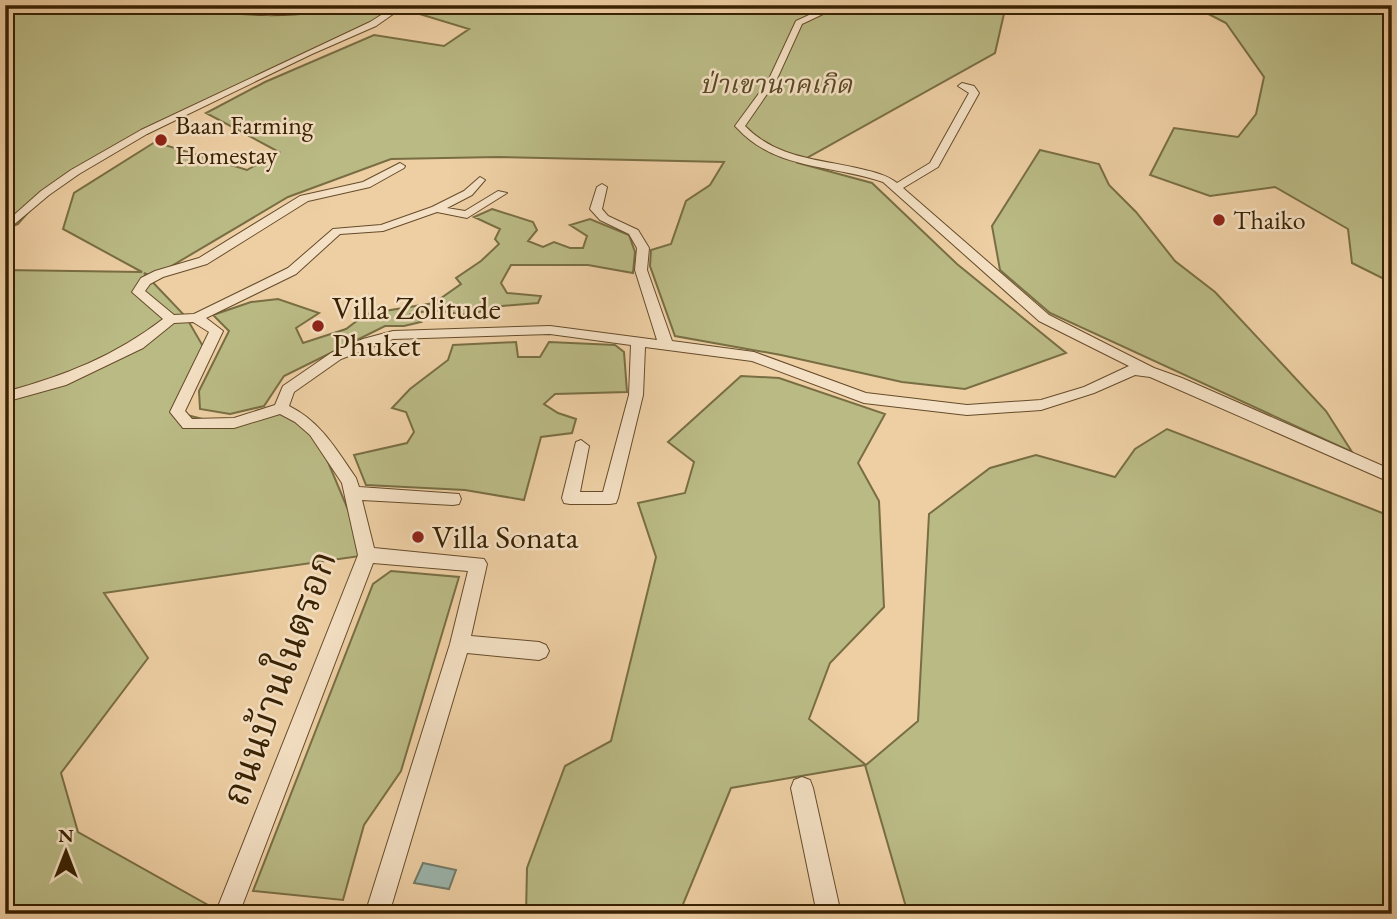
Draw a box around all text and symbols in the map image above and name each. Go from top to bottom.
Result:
park label: ป่าเขานาคเกิด [700,67,854,101]
place label: Baan Farming Homestay [175,108,314,172]
marker: Baan Farming Homestay [153,132,169,148]
place label: Thaiko [1233,203,1306,237]
marker: Thaiko [1211,212,1227,228]
place label: Villa Zolitude Phuket [332,287,501,366]
marker: Villa Zolitude Phuket [310,318,326,334]
place label: Villa Sonata [432,516,579,558]
marker: Villa Sonata [410,529,426,545]
street label: ถนนบ้านในตรอก [210,544,347,812]
north arrow [32,818,102,888]
text: N [58,823,74,848]

